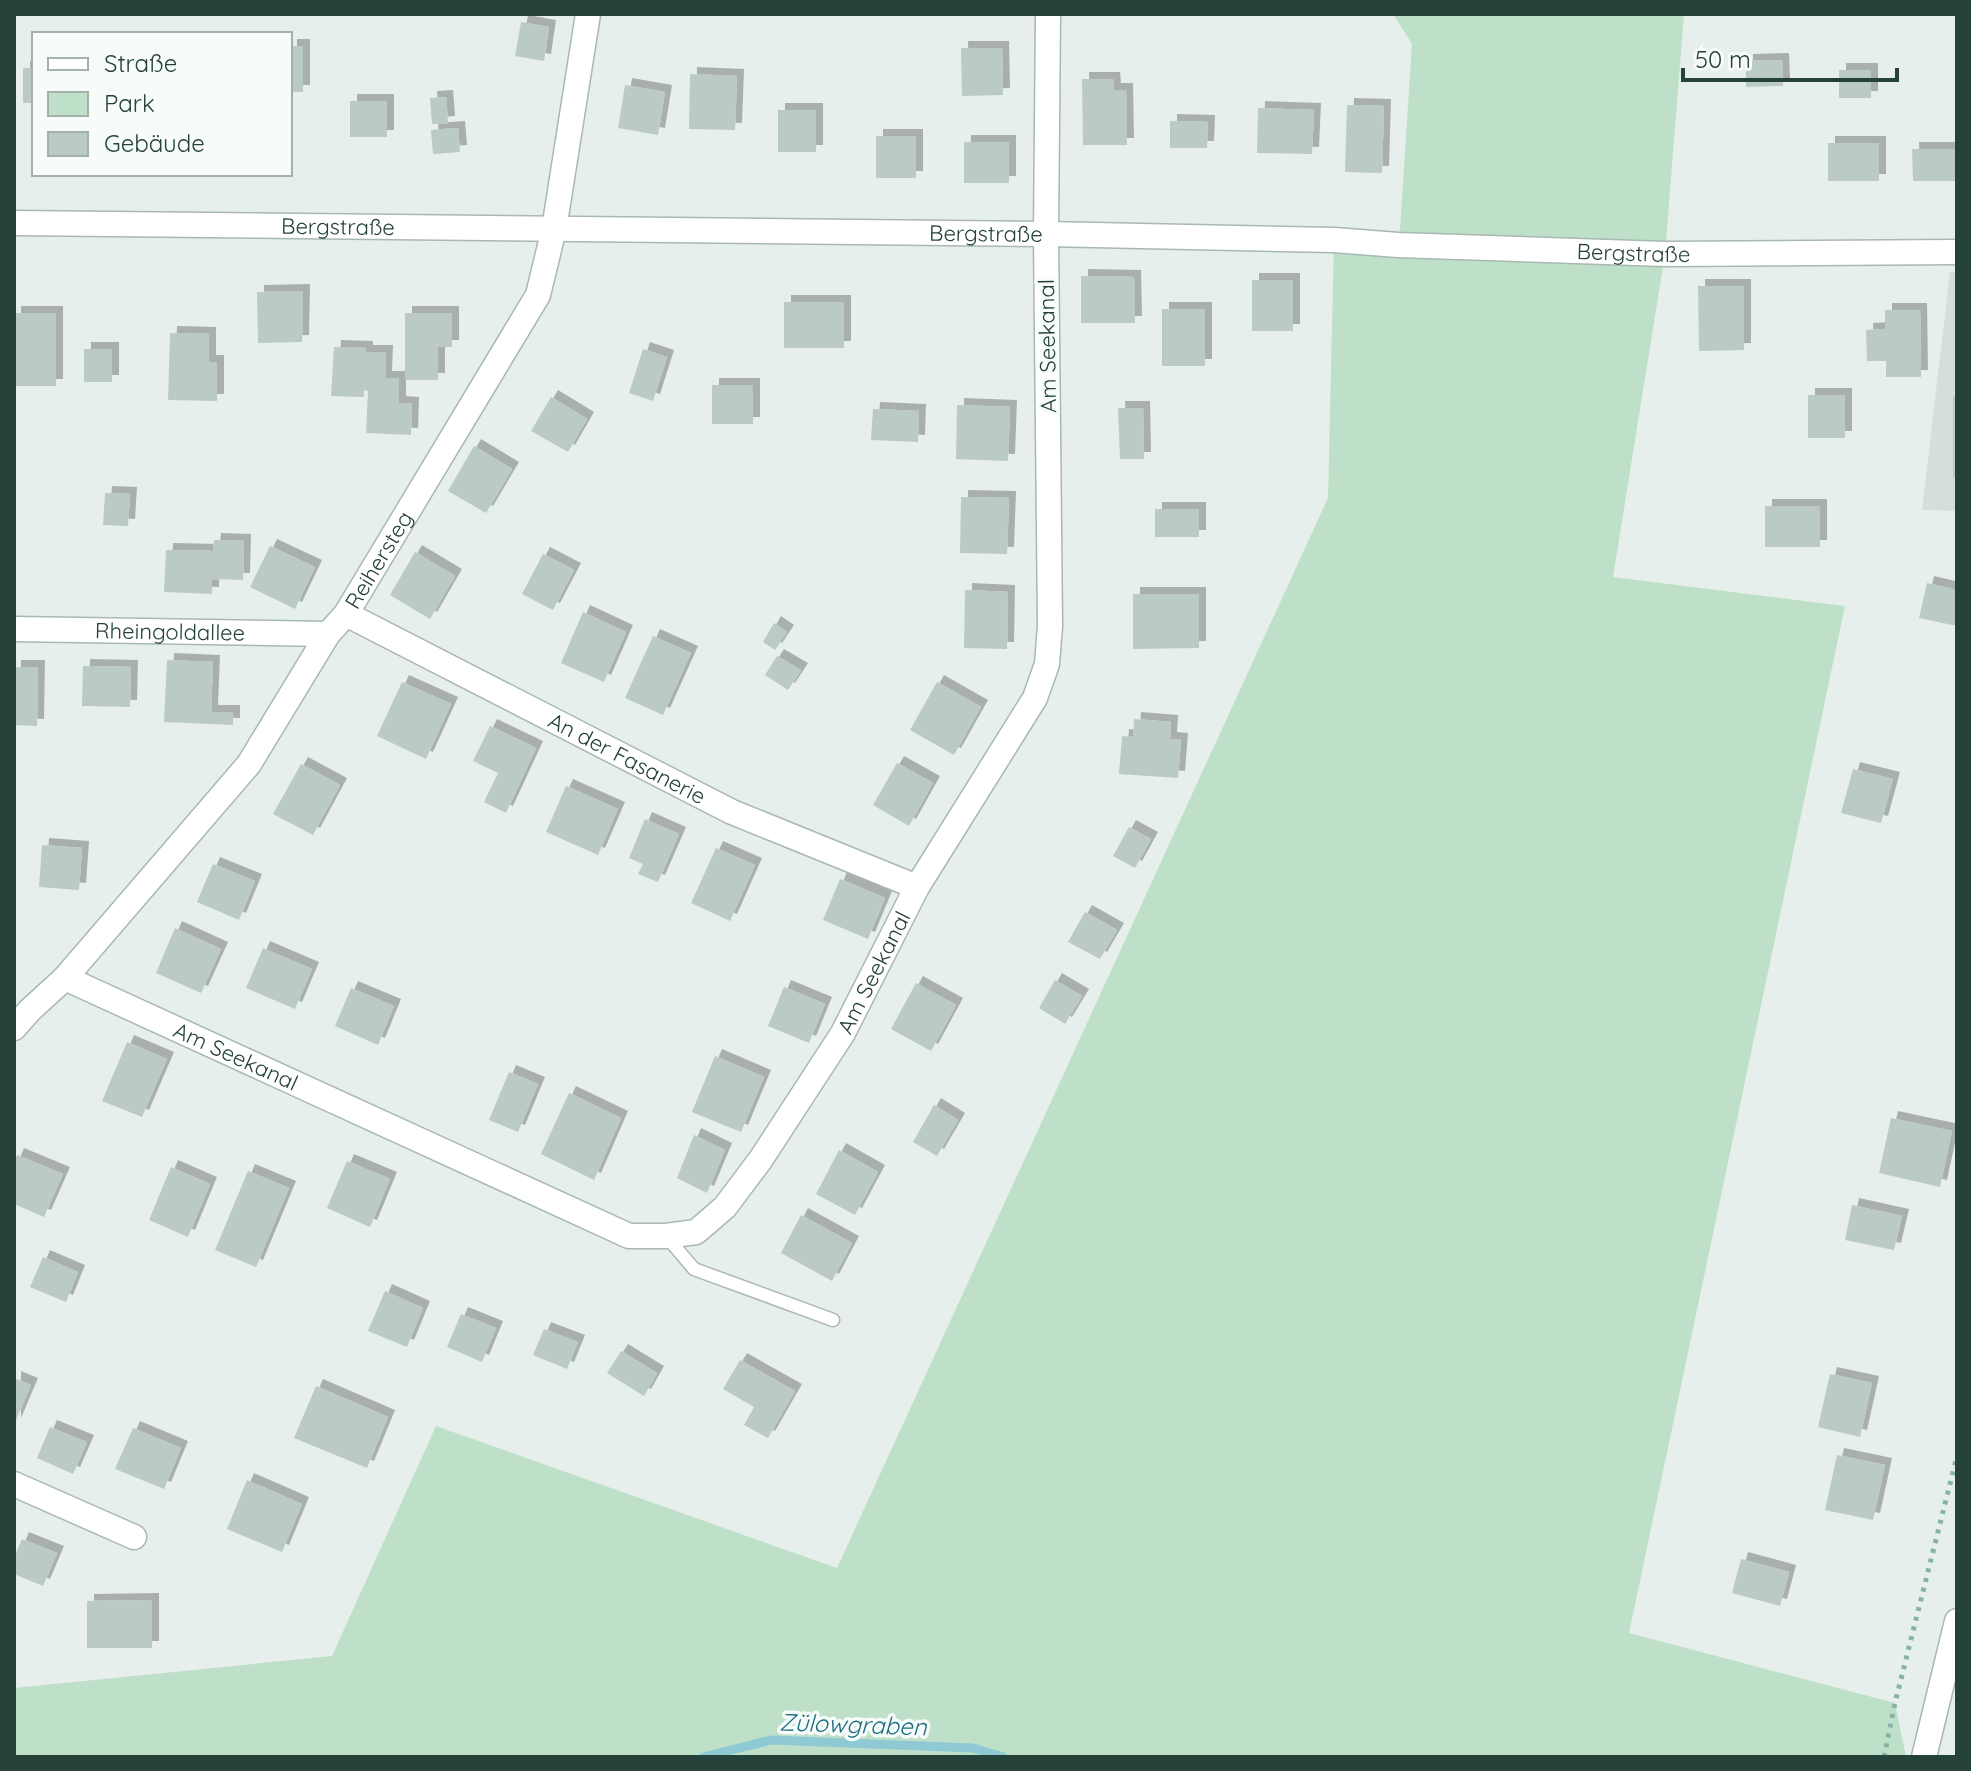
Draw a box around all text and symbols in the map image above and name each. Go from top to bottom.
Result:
legend [32,32,292,176]
scale bar [1683,32,1897,82]
text: 50 m [1695,44,1751,74]
text: Straße [104,48,177,78]
text: Park [104,88,155,118]
text: Gebäude [104,128,205,158]
street label: Bergstraße [281,212,395,241]
street label: Bergstraße [929,219,1043,248]
street label: Bergstraße [1576,237,1690,268]
street label: Am Seekanal [1032,279,1062,413]
street label: Reihersteg [339,506,419,614]
street label: Rheingoldallee [95,616,245,647]
street label: An der Fasanerie [544,706,711,810]
street label: Am Seekanal [831,906,916,1038]
street label: Am Seekanal [169,1016,303,1097]
water label: Zülowgraben [779,1706,928,1742]

